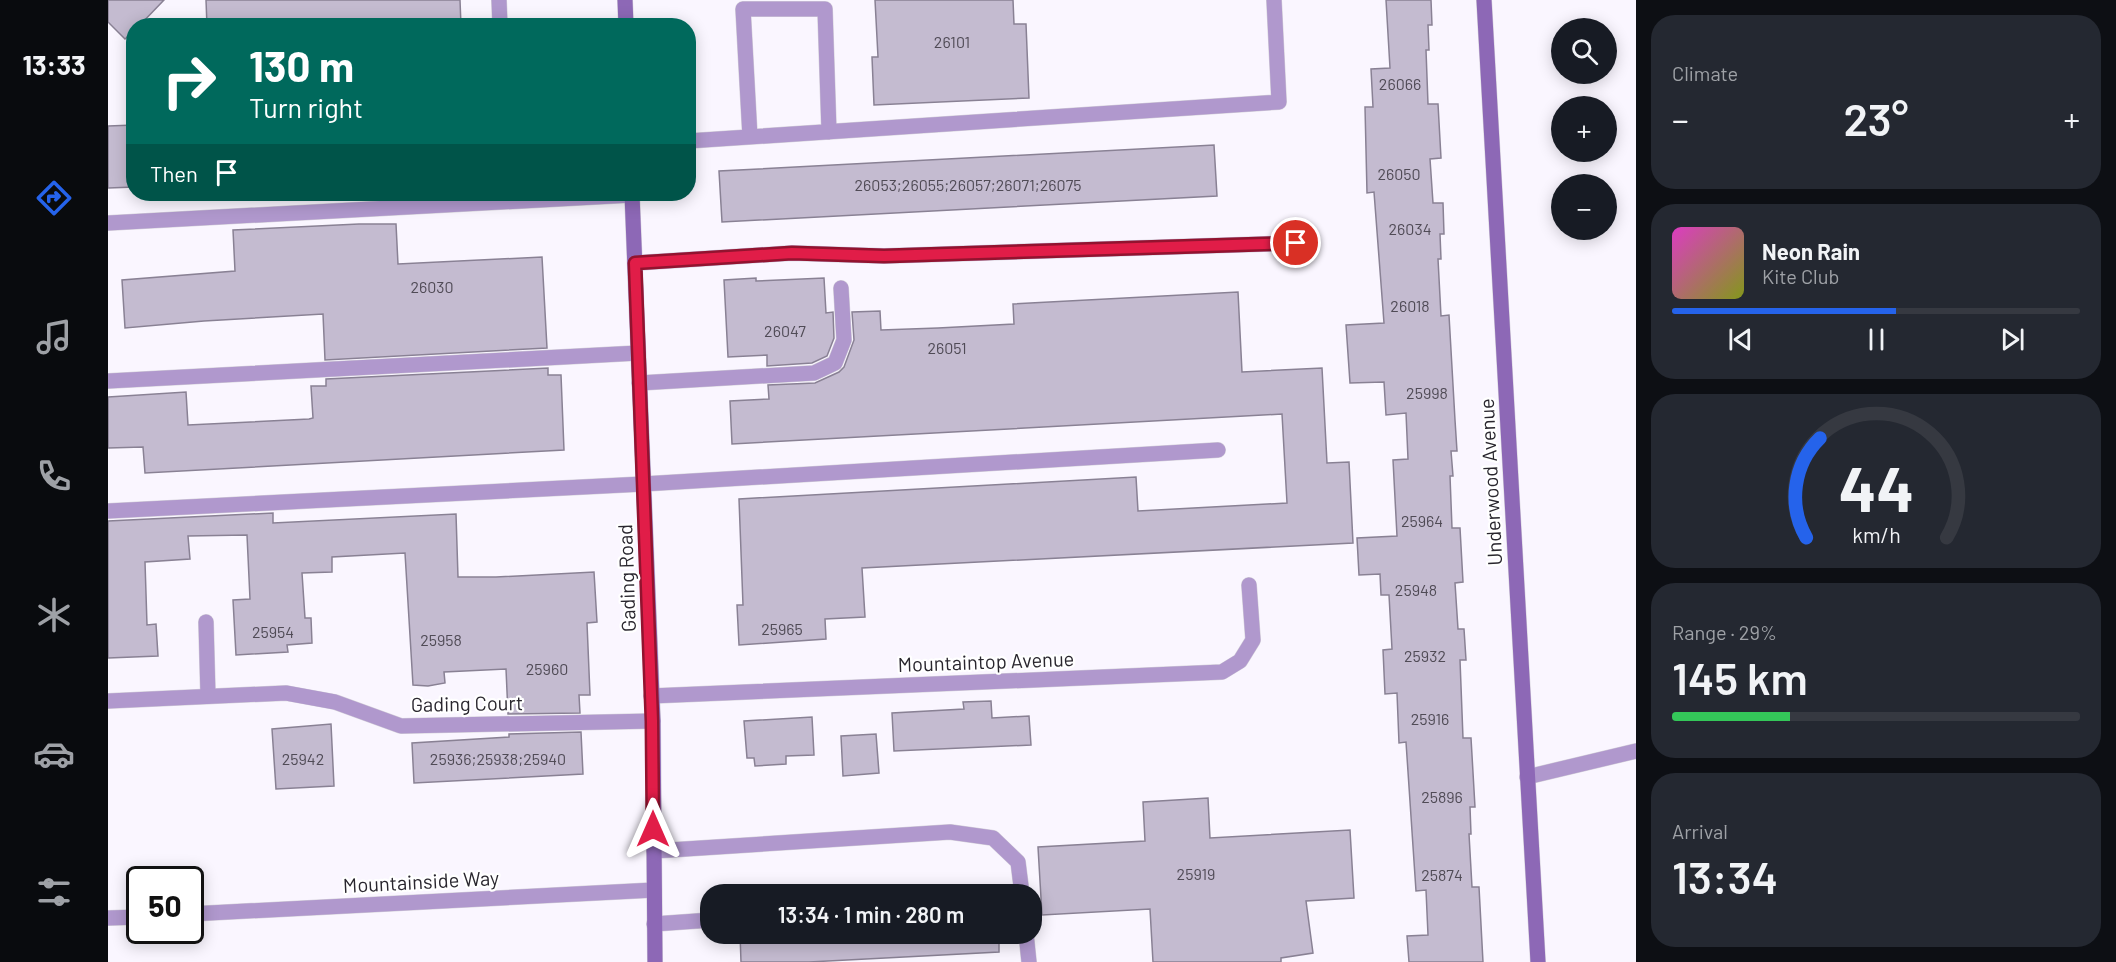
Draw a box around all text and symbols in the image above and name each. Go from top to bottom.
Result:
map controls [1551,18,1617,240]
button: search [1551,18,1617,84]
house number: 26101 [934,32,970,51]
text: 130 m [249,40,354,90]
icon: right [150,42,228,120]
text: 13:33 [22,48,86,80]
text: Climate [1672,61,1738,85]
house number: 26066 [1379,74,1421,93]
text: Turn right [249,91,363,123]
text: 23° [1843,91,1909,145]
button: + [1551,96,1617,162]
text: − [1672,99,1689,139]
text: + [2064,99,2080,139]
icon: arrive [210,156,243,189]
text: Then [150,160,198,186]
house number: 26050 [1377,164,1421,183]
button: − [1551,174,1617,240]
house number: 26053;26055;26057;26071;26075 [855,175,1081,194]
icon: directions [33,177,75,219]
pin [1270,217,1321,268]
house number: 26034 [1389,219,1431,238]
icon: arrive [1279,226,1312,259]
text: Neon Rain [1762,238,1860,264]
text: Kite Club [1762,264,1839,288]
house number: 26030 [410,277,454,296]
house number: 26018 [1390,296,1430,315]
icon: music [33,316,75,358]
house number: 26047 [764,321,806,340]
icon: previous [1724,323,1757,356]
icon: pause [1860,323,1893,356]
icon: next [1996,323,2029,356]
house number: 26051 [927,338,967,357]
house number: 25998 [1406,383,1448,402]
street label: Underwood Avenue [1474,398,1506,566]
text: 44 [1838,450,1914,524]
icon: phone [33,455,75,497]
house number: 25964 [1401,511,1443,530]
text: km/h [1852,522,1900,547]
street label: Gading Road [612,524,640,632]
house number: 25948 [1395,580,1437,599]
icon: climate [33,594,75,636]
house number: 25965 [761,619,803,638]
text: Range · 29% [1672,620,1777,644]
house number: 25954 [252,622,294,641]
house number: 25958 [420,630,462,649]
street label: Mountaintop Avenue [897,646,1075,676]
house number: 25932 [1404,646,1446,665]
text: 145 km [1672,650,1808,704]
house number: 25960 [526,659,568,678]
street label: Gading Court [411,690,523,716]
house number: 25916 [1411,709,1449,728]
icon: car [33,733,75,775]
house number: 25942 [282,749,324,768]
house number: 25936;25938;25940 [430,749,566,768]
house number: 25896 [1421,787,1463,806]
position arrow [621,797,685,861]
text: Arrival [1672,819,1728,843]
text: 13:34 [1672,849,1778,903]
house number: 25919 [1177,864,1215,883]
street label: Mountainside Way [342,865,500,897]
house number: 25874 [1421,865,1463,884]
speed limit sign: 50 [126,866,204,944]
icon: filters [33,871,75,913]
text: 13:34 · 1 min · 280 m [778,901,964,927]

